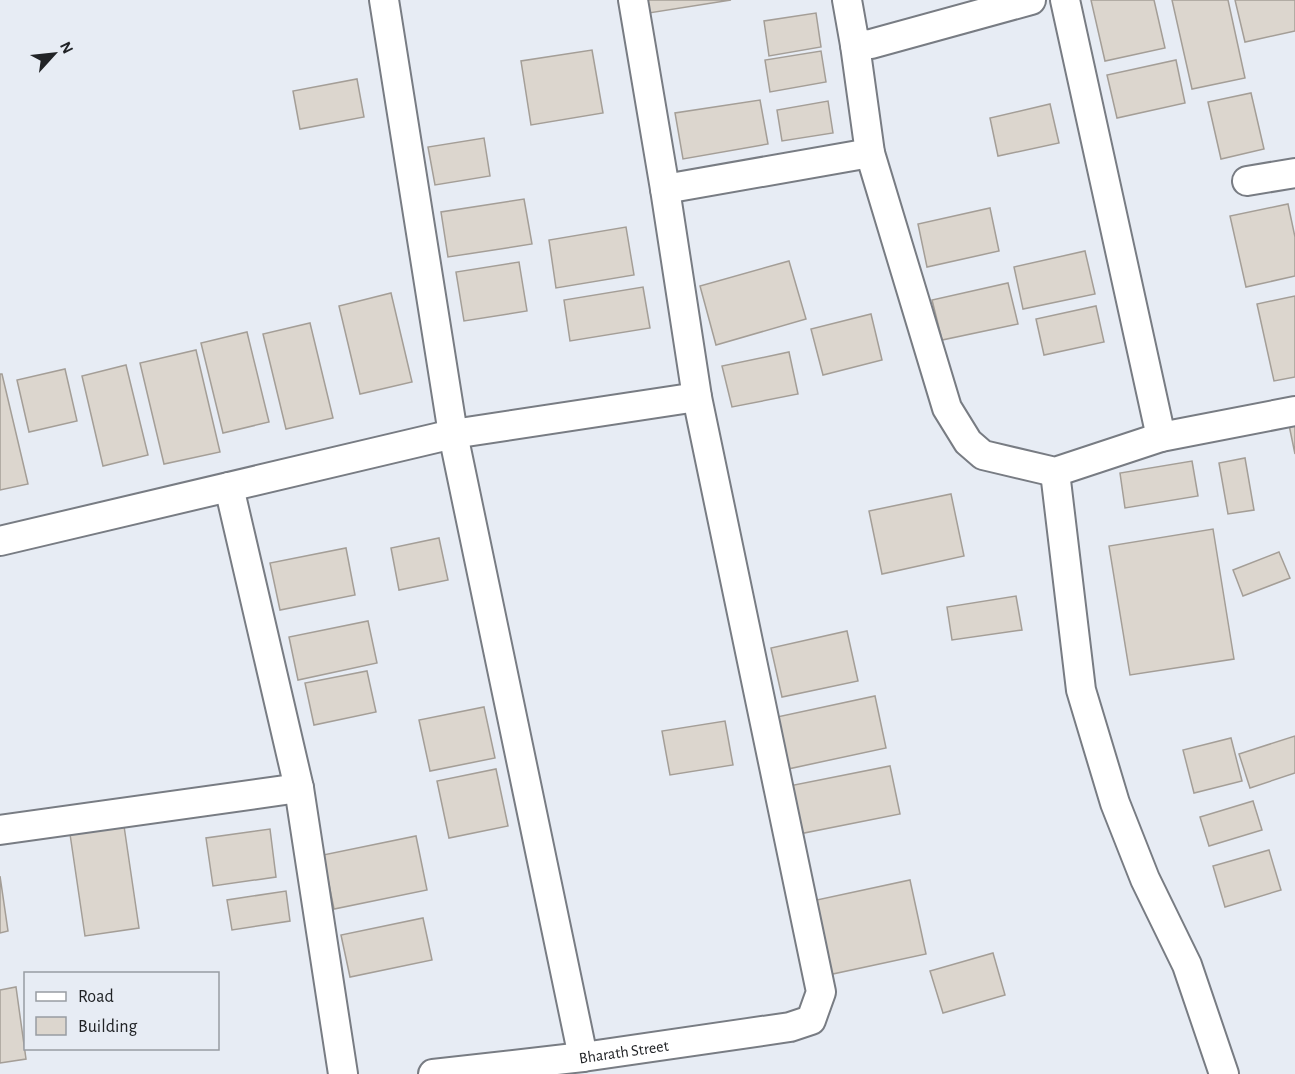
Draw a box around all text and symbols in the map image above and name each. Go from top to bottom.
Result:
north arrow [24,24,84,84]
text: N [57,39,76,56]
legend [24,972,219,1050]
text: Road [78,988,114,1006]
text: Building [78,1018,138,1036]
street label: Bharath Street [578,1038,670,1067]

